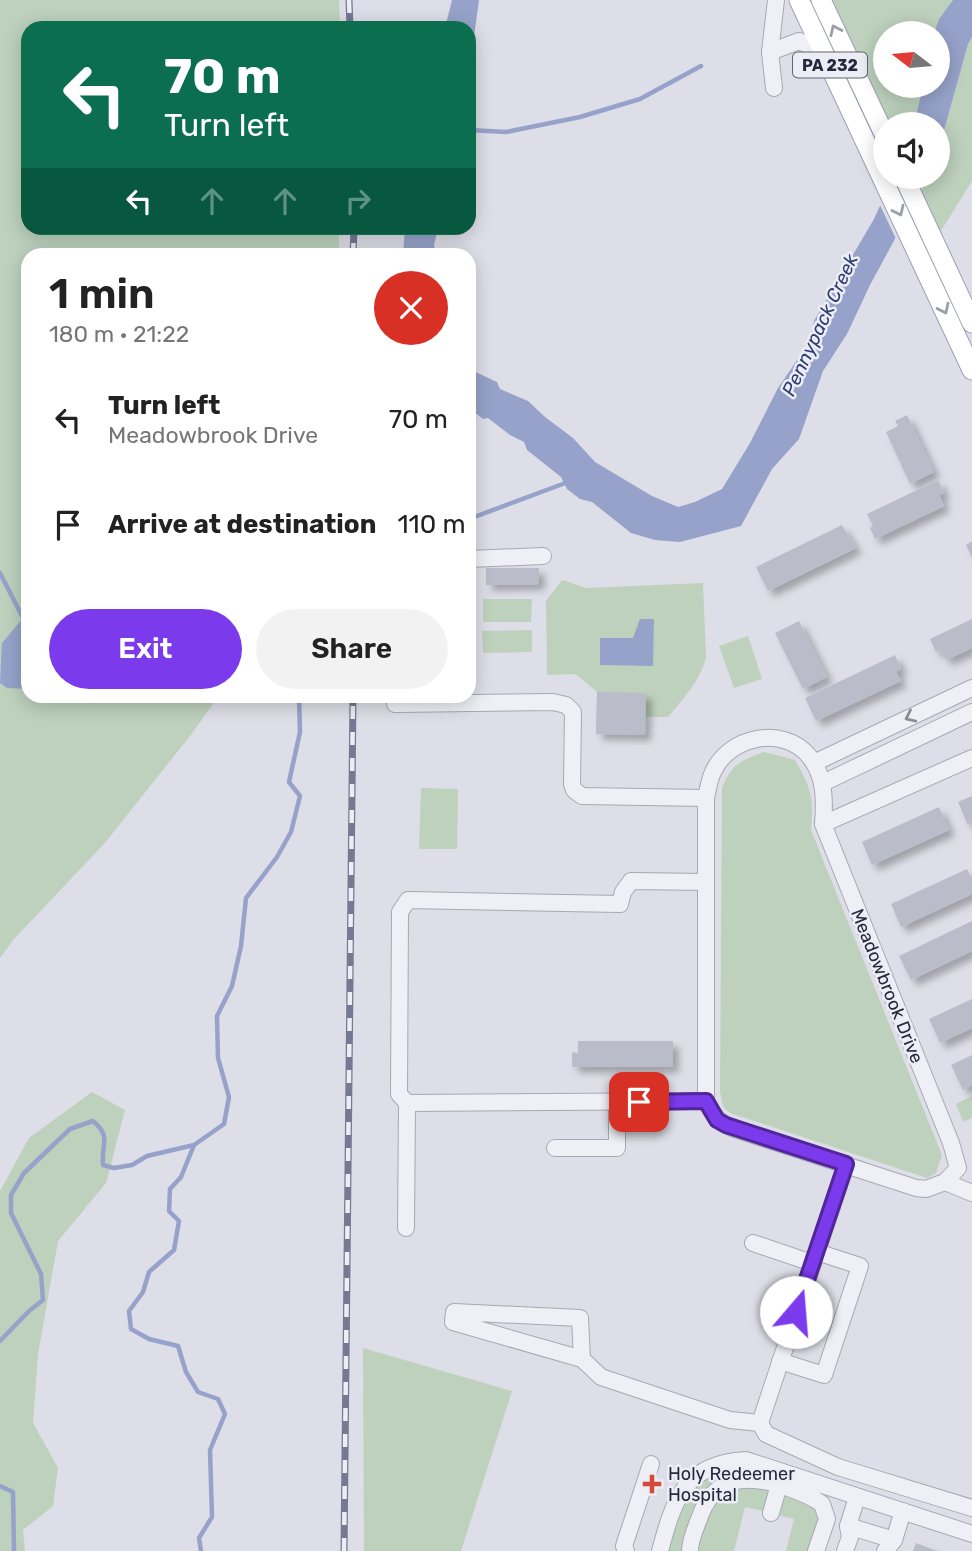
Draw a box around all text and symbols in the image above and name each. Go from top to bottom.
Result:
north arrow [873,21,950,98]
map controls [873,21,950,189]
one-way arrow [829,25,843,37]
text: 70 m [164,47,281,105]
icon: left [49,49,140,140]
road number: PA 232 [793,53,867,78]
text: Turn left [164,106,289,144]
button: sound [873,112,950,189]
icon: left [120,182,158,220]
icon: ahead [193,182,231,220]
icon: ahead [266,182,304,220]
icon: right [339,182,377,220]
one-way arrow [890,204,904,217]
water label: Pennypack Creek [777,250,863,400]
text: 1 min [49,269,155,319]
button: close [374,271,448,345]
one-way arrow [936,302,950,315]
text: 180 m · 21:22 [49,320,189,348]
text: Turn left [108,390,220,421]
icon: left [49,401,87,439]
text: 70 m [389,404,448,435]
text: Meadowbrook Drive [108,421,318,449]
icon: arrive [49,506,87,544]
text: Arrive at destination [108,509,376,540]
text: 110 m [397,509,466,540]
button: Exit [49,609,242,689]
button: Share [256,609,448,689]
one-way arrow [905,709,918,723]
street label: Meadowbrook Drive [846,906,928,1066]
pin [609,1072,669,1132]
icon: arrive [620,1083,658,1121]
position arrow [759,1275,833,1349]
place label: Holy Redeemer Hospital [668,1463,795,1506]
marker: Holy Redeemer Hospital [642,1474,662,1494]

